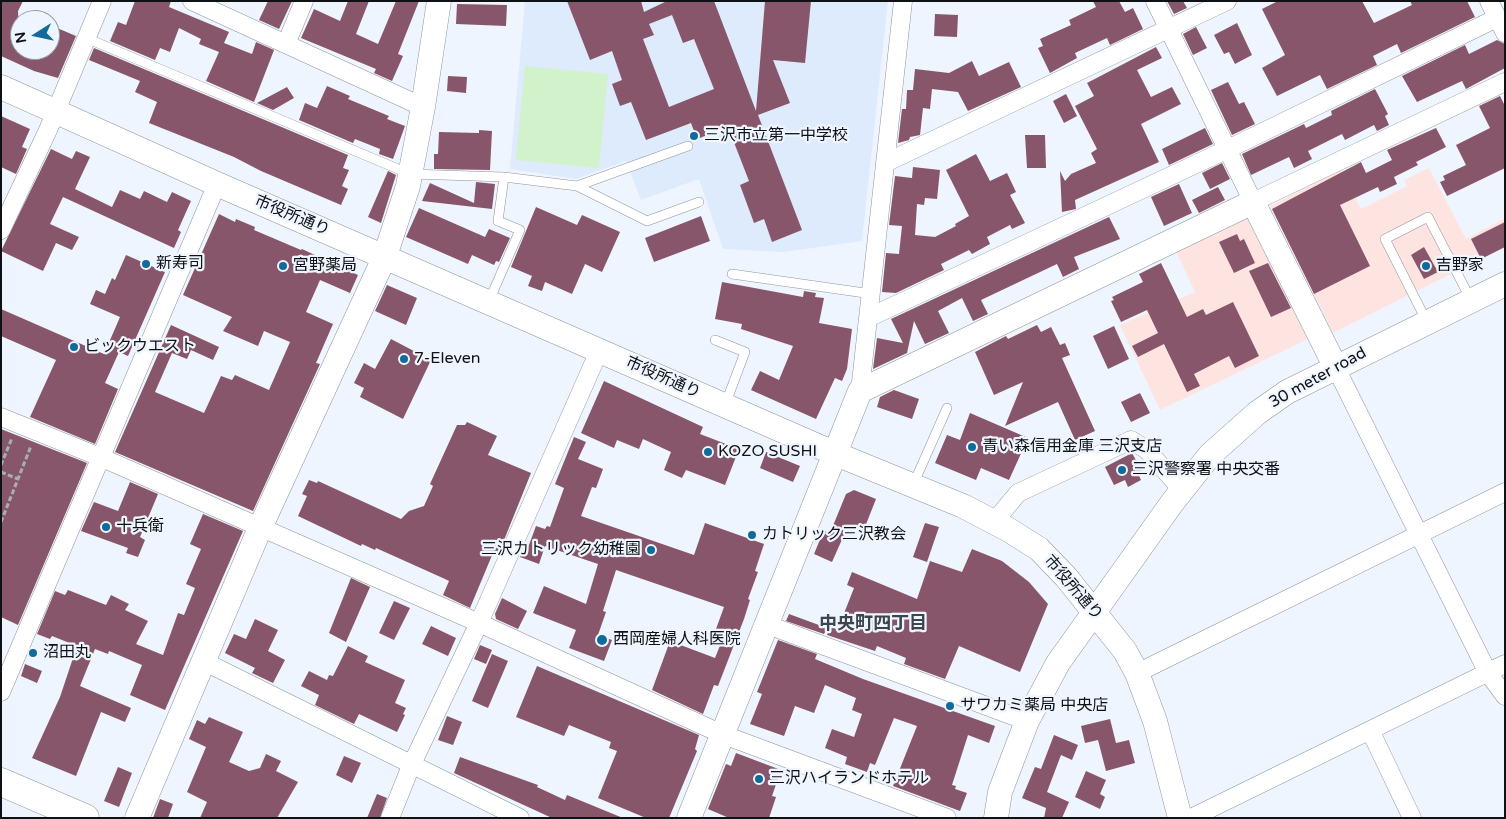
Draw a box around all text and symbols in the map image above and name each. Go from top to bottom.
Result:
north arrow [10,10,60,60]
text: N [11,31,30,45]
place label: 三沢市立第一中学校 [704,126,848,146]
marker: 三沢市立第一中学校 [688,130,700,142]
street label: 市役所通り [251,192,333,240]
place label: 新寿司 [156,254,204,274]
place label: 宮野薬局 [293,256,357,276]
place label: 吉野家 [1436,256,1484,276]
marker: 新寿司 [140,258,152,270]
marker: 宮野薬局 [277,260,289,272]
marker: 吉野家 [1420,260,1432,272]
place label: ビックウエスト [84,337,196,357]
marker: ビックウエスト [68,341,80,353]
street label: 30 meter road [1266,343,1370,413]
place label: 7-Eleven [414,349,481,369]
marker: 7-Eleven [398,353,410,365]
street label: 市役所通り [623,353,703,403]
place label: 青い森信用金庫 三沢支店 [982,437,1162,457]
marker: 青い森信用金庫 三沢支店 [966,441,978,453]
place label: KOZO SUSHI [718,442,817,462]
marker: KOZO SUSHI [702,446,714,458]
place label: 三沢警察署 中央交番 [1132,460,1280,480]
marker: 三沢警察署 中央交番 [1116,464,1128,476]
place label: 十兵衛 [116,517,164,537]
marker: 十兵衛 [100,521,112,533]
place label: カトリック三沢教会 [762,525,906,545]
marker: カトリック三沢教会 [746,529,758,541]
place label: 三沢カトリック幼稚園 [481,540,641,560]
marker: 三沢カトリック幼稚園 [645,544,657,556]
street label: 市役所通り [1040,552,1106,624]
district label: 中央町四丁目 [819,613,927,635]
place label: 西岡産婦人科医院 [613,630,741,650]
marker: 西岡産婦人科医院 [595,633,609,647]
place label: 沼田丸 [43,643,91,663]
marker: 沼田丸 [27,647,39,659]
place label: サワカミ薬局 中央店 [960,696,1108,716]
marker: サワカミ薬局 中央店 [944,700,956,712]
place label: 三沢ハイランドホテル [769,769,929,789]
marker: 三沢ハイランドホテル [753,773,765,785]

